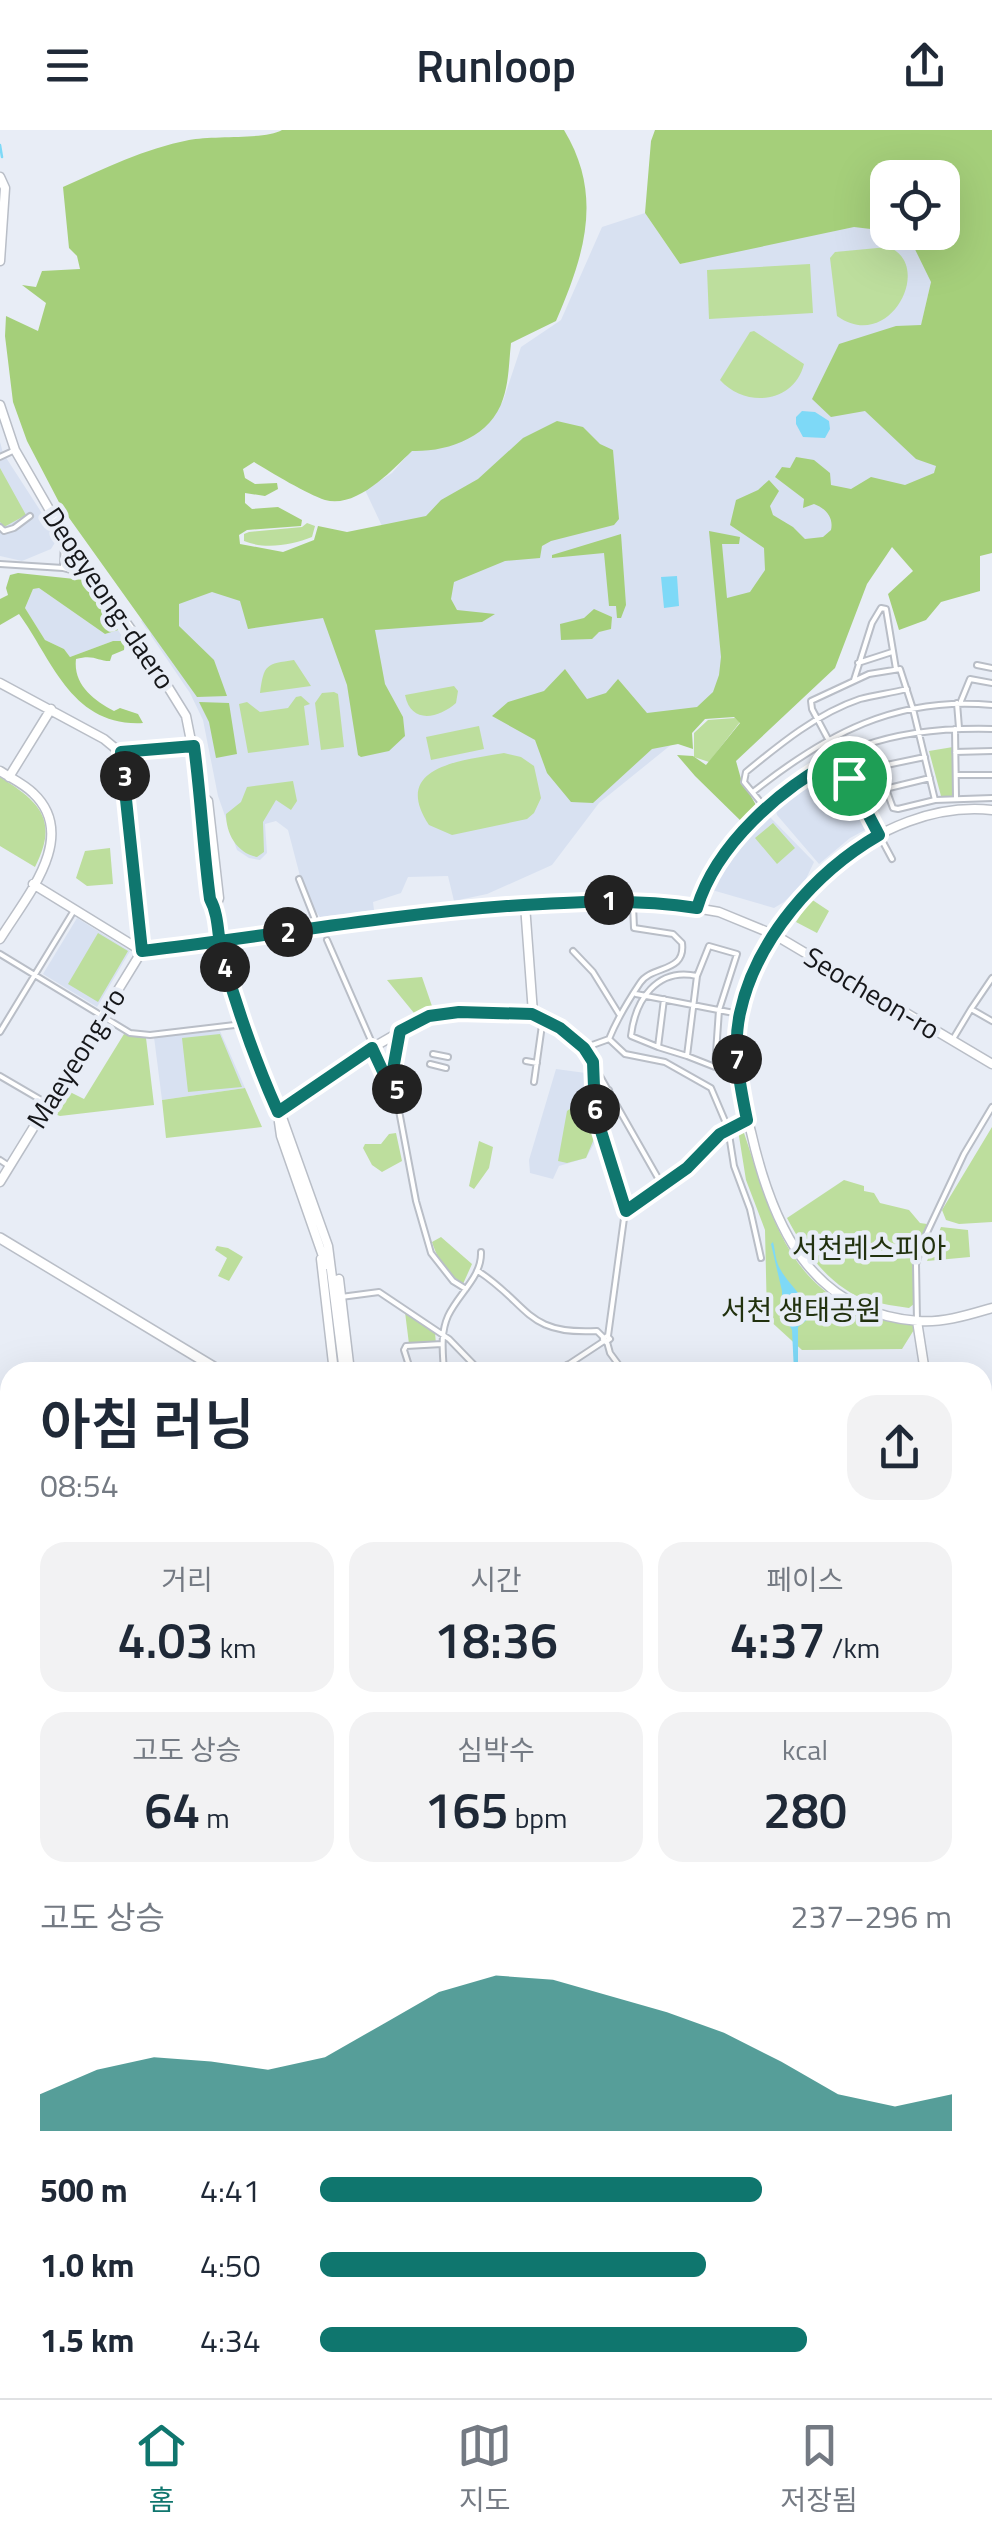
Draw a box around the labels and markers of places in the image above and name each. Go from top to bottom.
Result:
pin [807,736,892,821]
pin: 3 [100,751,150,801]
pin: 1 [584,875,634,925]
pin: 2 [263,907,313,957]
pin: 4 [200,942,250,992]
pin: 7 [712,1034,762,1084]
pin: 5 [372,1064,422,1114]
pin: 6 [570,1084,620,1134]

